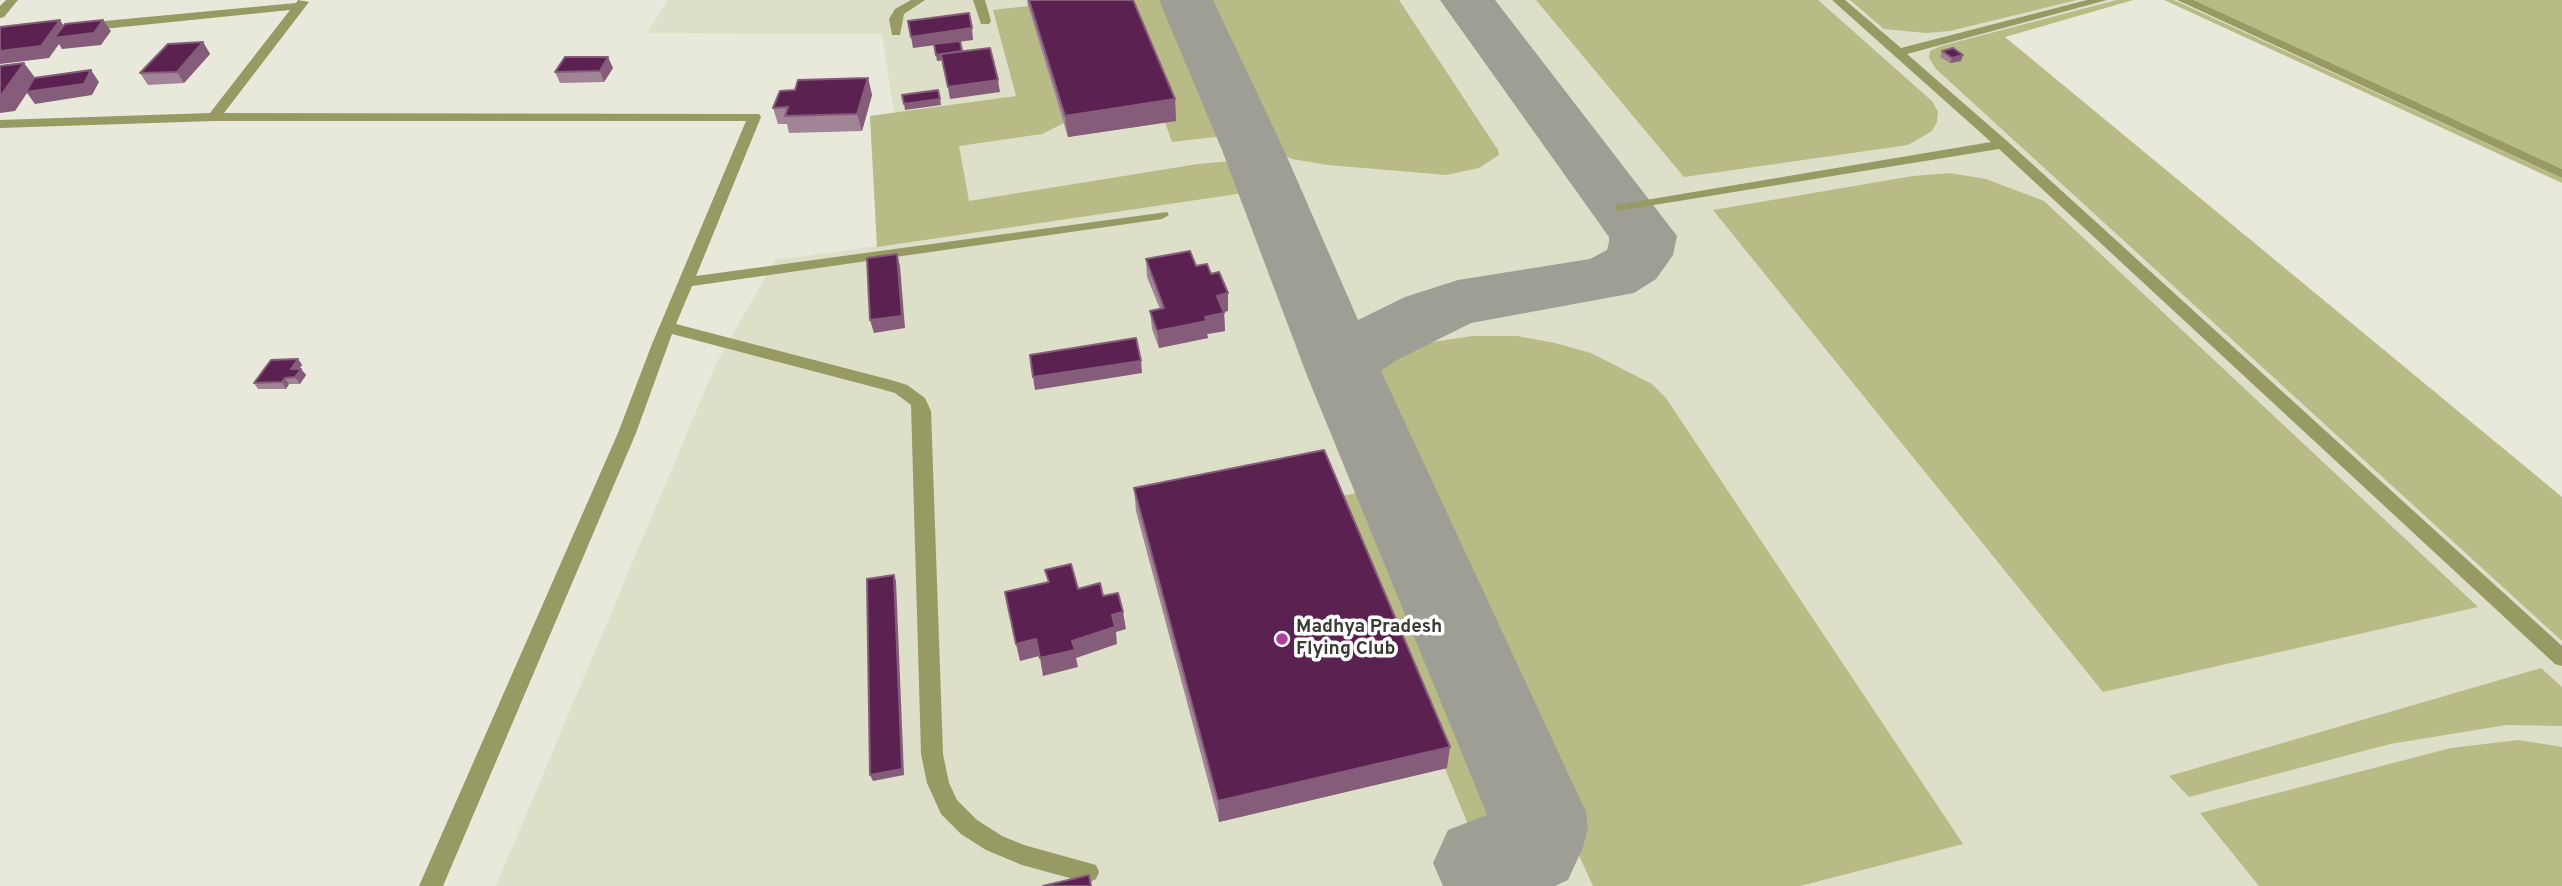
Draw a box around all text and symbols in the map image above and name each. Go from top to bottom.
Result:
place label: Madhya Pradesh Flying Club [1296,617,1442,661]
marker: Madhya Pradesh Flying Club [1274,631,1290,647]

